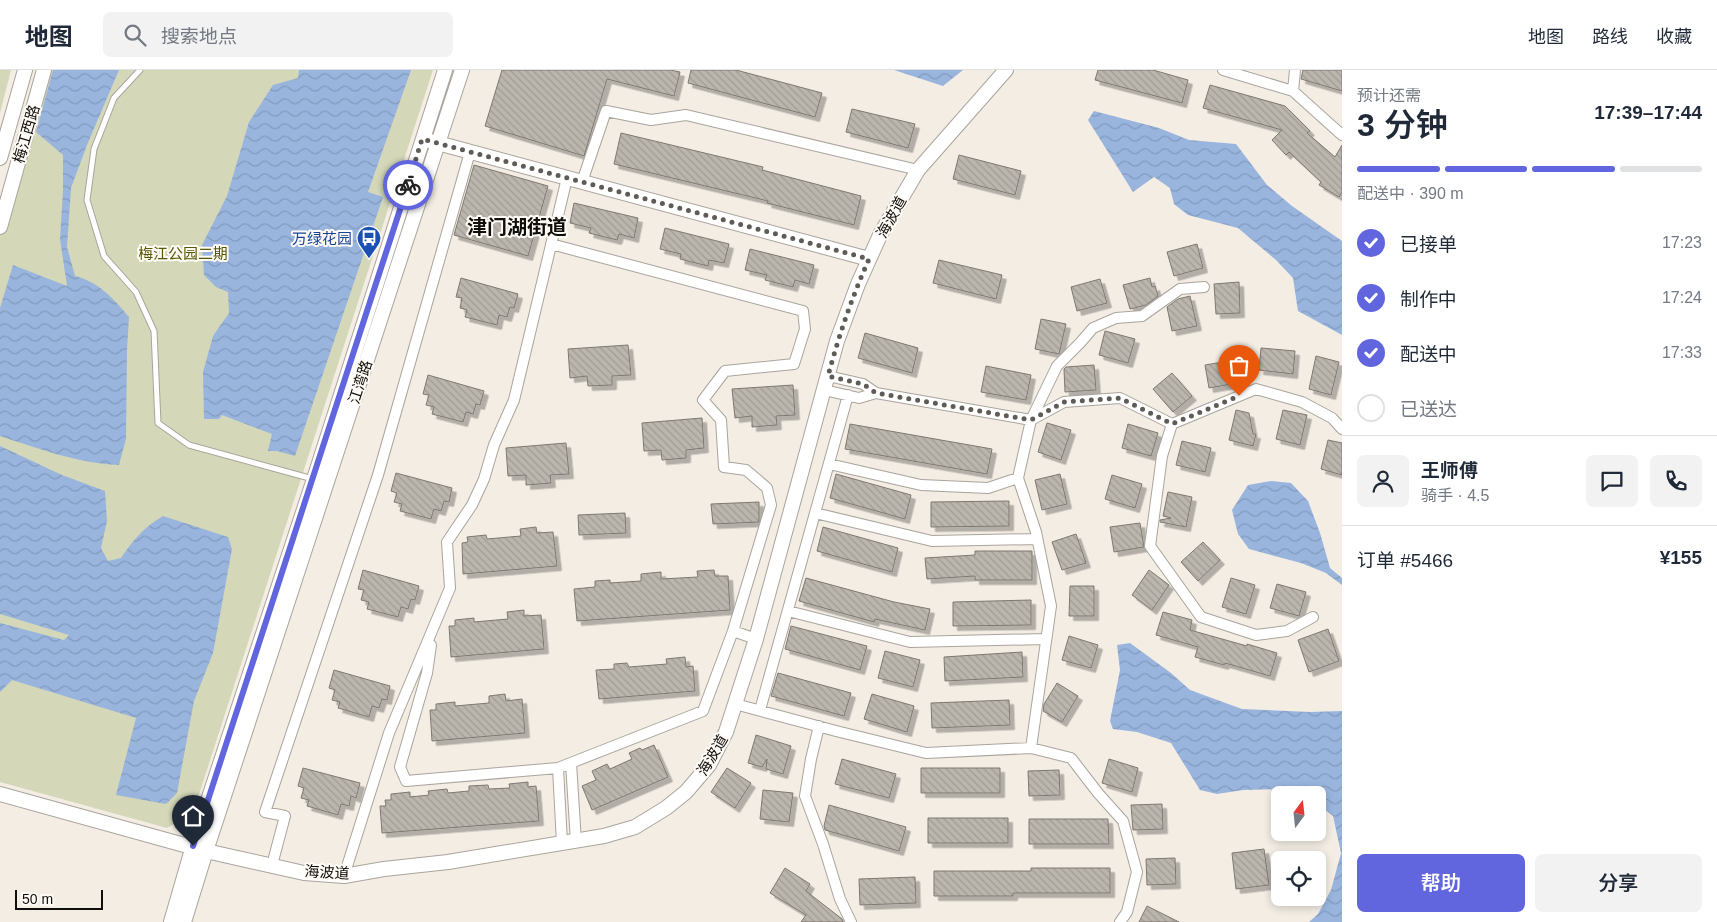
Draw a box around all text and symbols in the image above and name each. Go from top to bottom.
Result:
search box [103,12,453,57]
icon: search [121,21,149,49]
text: 地图 [25,23,73,50]
text: 搜索地点 [161,26,237,47]
text: 地图 [1528,27,1564,47]
text: 路线 [1592,27,1628,47]
text: 收藏 [1656,27,1692,47]
text: 预计还需 [1357,87,1421,104]
text: 17:39–17:44 [1594,102,1702,123]
street label: 梅江西路 [10,103,42,165]
text: 3 分钟 [1357,107,1448,143]
courier [383,160,433,210]
icon: bike [394,171,422,199]
text: 配送中 · 390 m [1357,185,1464,202]
street label: 海波道 [873,193,909,241]
district label: 津门湖街道 [467,216,567,238]
bus stop icon: 万绿花园 [356,225,382,259]
icon: check [1357,229,1385,257]
place label: 万绿花园 [292,230,352,247]
text: 已接单 [1400,234,1457,255]
text: 17:23 [1662,234,1702,251]
park label: 梅江公园二期 [138,245,228,262]
icon: check [1357,284,1385,312]
text: 制作中 [1400,289,1457,310]
text: 17:24 [1662,289,1702,306]
icon: check [1357,339,1385,367]
text: 配送中 [1400,344,1457,365]
text: 17:33 [1662,344,1702,361]
pin [1218,345,1260,396]
icon: bag [1225,352,1253,380]
street label: 江湾路 [345,358,375,406]
text: 已送达 [1400,399,1457,420]
button: person [1357,455,1409,507]
button: chat [1586,455,1638,507]
button: phone [1650,455,1702,507]
text: 王师傅 [1421,460,1478,481]
text: 骑手 · 4.5 [1421,487,1489,504]
text: ¥155 [1660,547,1702,568]
text: 订单 #5466 [1357,550,1453,571]
street label: 海波道 [693,731,731,779]
north arrow [1271,786,1326,841]
map controls [1271,786,1326,906]
pin [172,795,214,846]
icon: home [179,802,207,830]
button: locate [1271,851,1326,906]
button: 帮助 [1357,854,1525,912]
button: 分享 [1535,854,1702,912]
street label: 海波道 [304,862,350,882]
scale bar [15,887,102,910]
text: 50 m [22,891,53,907]

